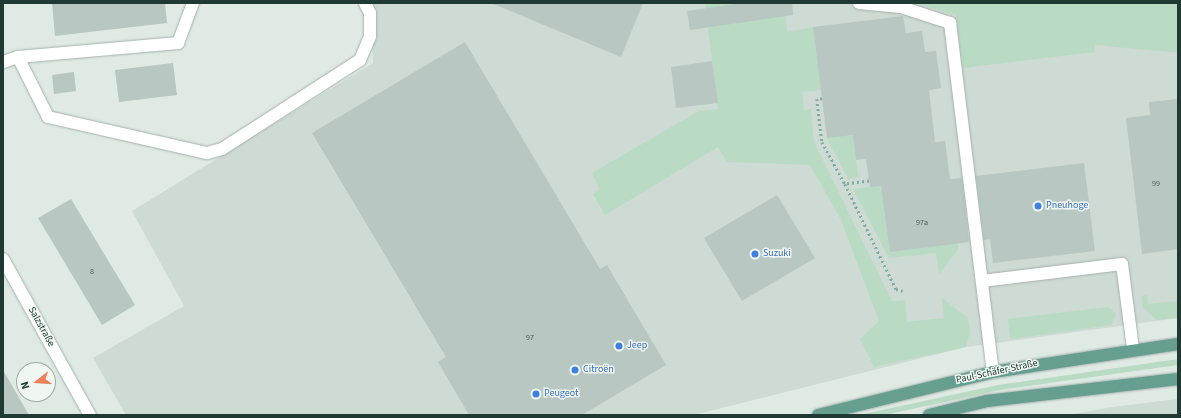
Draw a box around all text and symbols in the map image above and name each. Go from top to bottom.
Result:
house number: 99 [1152,179,1160,189]
place label: Pneuhoge [1046,200,1088,212]
marker: Pneuhoge [1033,201,1043,211]
house number: 97a [916,218,928,228]
place label: Suzuki [763,248,791,260]
marker: Suzuki [750,249,760,259]
house number: 8 [90,267,94,277]
street label: Salzstraße [25,305,57,349]
house number: 97 [526,333,534,343]
place label: Jeep [627,340,647,352]
marker: Jeep [614,341,624,351]
street label: Paul-Schäfer-Straße [955,358,1039,386]
north arrow [16,362,56,402]
place label: Citroën [583,364,614,376]
marker: Citroën [570,365,580,375]
text: N [17,380,33,391]
place label: Peugeot [544,388,578,400]
marker: Peugeot [531,389,541,399]

